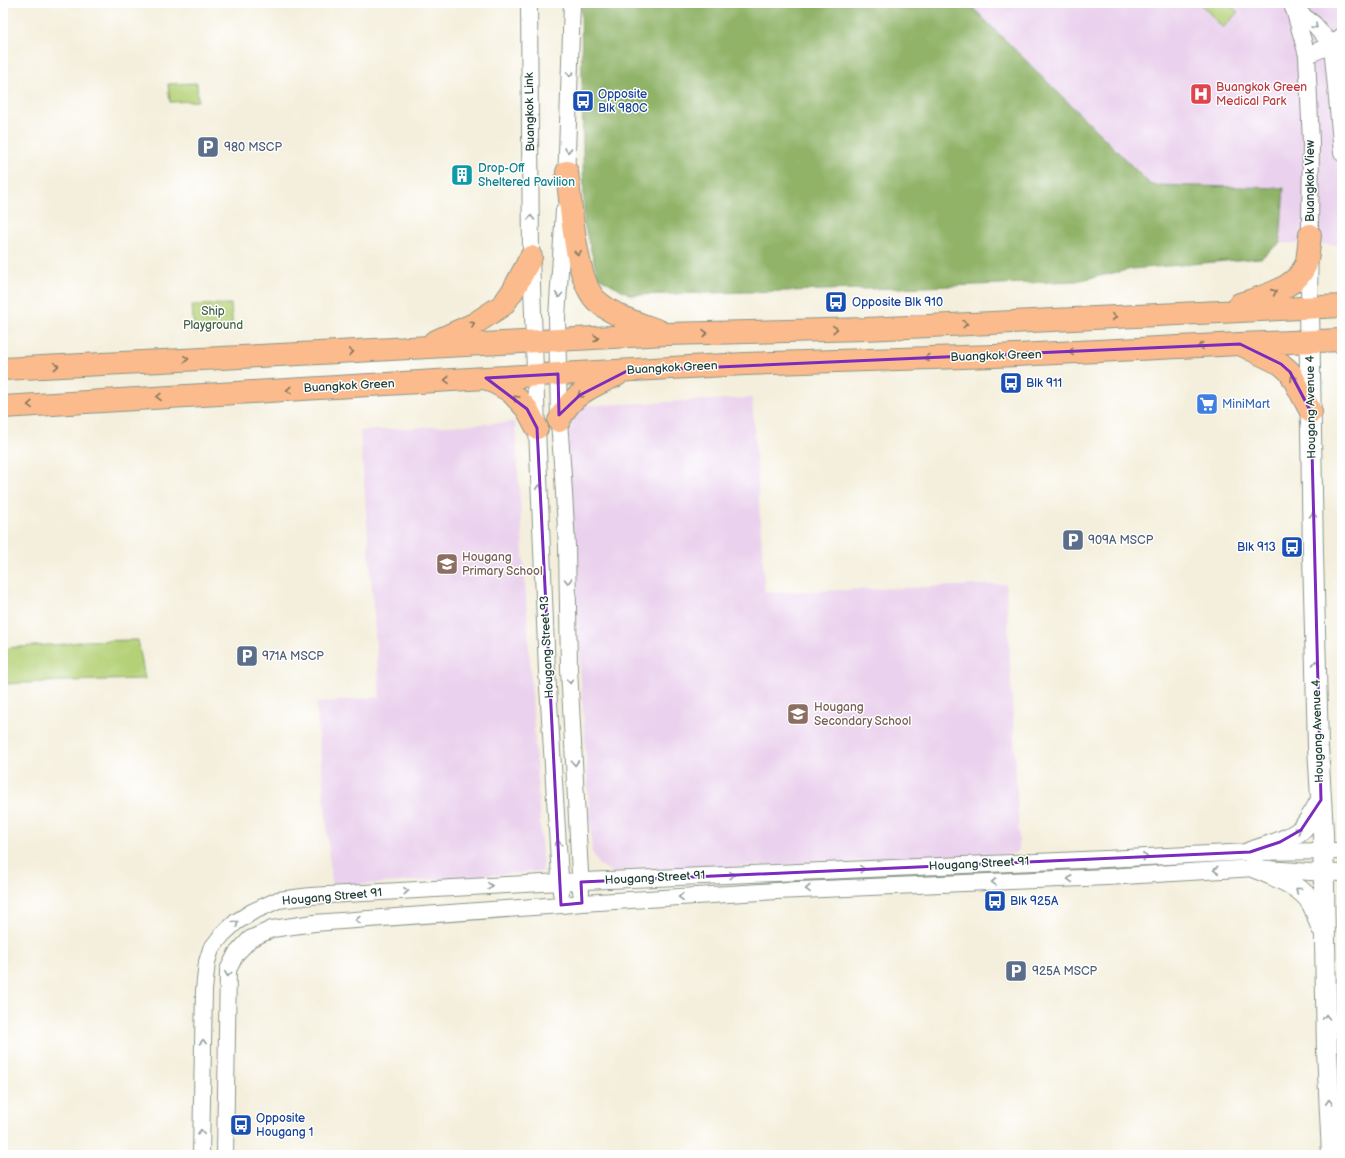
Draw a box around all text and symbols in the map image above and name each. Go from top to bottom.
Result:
one-way arrow [1310,21,1318,28]
one-way arrow [566,71,575,77]
street label: Buangkok Link [522,72,538,152]
place label: Buangkok Green Medical Park [1216,80,1307,109]
hospital icon: Buangkok Green Medical Park [1188,81,1214,107]
place label: Opposite Blk 980C [598,87,648,116]
bus stop icon: Opposite Blk 980C [570,88,596,114]
parking icon: 980 MSCP [195,134,221,160]
place label: 980 MSCP [224,140,282,155]
street label: Buangkok View [1303,140,1318,222]
one-way arrow [564,147,572,153]
place label: Drop-Off Sheltered Pavilion [478,161,575,190]
building icon: Drop-Off Sheltered Pavilion [449,162,475,188]
one-way arrow [527,215,535,221]
one-way arrow [573,249,582,256]
one-way arrow [1270,288,1277,296]
bus stop icon: Opposite Blk 910 [823,289,849,315]
one-way arrow [554,292,563,298]
place label: Opposite Blk 910 [852,295,943,310]
park label: Ship Playground [183,304,243,333]
one-way arrow [1111,312,1117,321]
one-way arrow [962,320,968,328]
one-way arrow [468,322,475,329]
one-way arrow [832,325,838,333]
one-way arrow [702,329,708,337]
one-way arrow [593,334,599,342]
one-way arrow [1198,342,1204,350]
one-way arrow [348,347,354,356]
street label: Buangkok Green [950,347,1042,365]
one-way arrow [1068,348,1074,357]
one-way arrow [924,354,930,362]
street label: Hougang Avenue 4 [1303,354,1319,459]
one-way arrow [183,355,189,364]
street label: Buangkok Green [626,358,718,378]
one-way arrow [53,362,59,370]
bus stop icon: Blk 911 [998,370,1024,396]
one-way arrow [1291,375,1298,382]
street label: Buangkok Green [303,376,395,396]
one-way arrow [444,376,450,385]
place label: Blk 911 [1026,376,1062,391]
one-way arrow [286,385,292,394]
one-way arrow [578,390,585,397]
supermarket icon: MiniMart [1194,391,1220,417]
one-way arrow [156,393,162,402]
one-way arrow [513,395,521,403]
place label: MiniMart [1222,397,1270,412]
one-way arrow [27,401,33,410]
one-way arrow [535,484,544,490]
one-way arrow [1308,512,1317,518]
parking icon: 909A MSCP [1060,527,1086,553]
place label: 909A MSCP [1088,533,1154,548]
bus stop icon: Blk 913 [1279,534,1305,560]
place label: Blk 913 [1237,540,1276,555]
place label: Hougang Primary School [462,550,543,579]
school or university icon: Hougang Primary School [434,551,460,577]
one-way arrow [564,578,572,584]
street label: Hougang Street 93 [537,595,557,699]
parking icon: 971A MSCP [234,643,260,669]
place label: 971A MSCP [262,649,324,664]
one-way arrow [1312,660,1320,666]
one-way arrow [566,678,575,684]
street label: Hougang Avenue 4 [1309,678,1327,783]
place label: Hougang Secondary School [814,700,911,729]
school or university icon: Hougang Secondary School [785,701,811,727]
one-way arrow [570,760,579,766]
one-way arrow [1294,828,1301,835]
one-way arrow [553,840,562,846]
one-way arrow [1142,853,1148,862]
street label: Hougang Street 91 [928,854,1030,874]
one-way arrow [859,865,865,873]
one-way arrow [1213,866,1219,875]
street label: Hougang Street 91 [604,868,706,888]
one-way arrow [729,871,735,879]
one-way arrow [1067,874,1073,883]
one-way arrow [991,878,997,886]
one-way arrow [487,882,493,890]
street label: Hougang Street 91 [281,885,383,909]
one-way arrow [805,885,811,893]
one-way arrow [403,887,409,895]
one-way arrow [1295,887,1302,894]
bus stop icon: Blk 925A [982,888,1008,914]
one-way arrow [678,892,684,901]
place label: Blk 925A [1010,894,1059,909]
one-way arrow [355,916,361,925]
one-way arrow [231,920,238,927]
parking icon: 925A MSCP [1003,958,1029,984]
place label: 925A MSCP [1032,964,1098,979]
one-way arrow [224,971,233,977]
one-way arrow [1322,1014,1330,1020]
one-way arrow [199,1039,207,1045]
one-way arrow [1325,1099,1334,1105]
place label: Opposite Hougang 1 [256,1111,313,1140]
bus stop icon: Opposite Hougang 1 [228,1112,254,1138]
one-way arrow [197,1129,205,1135]

